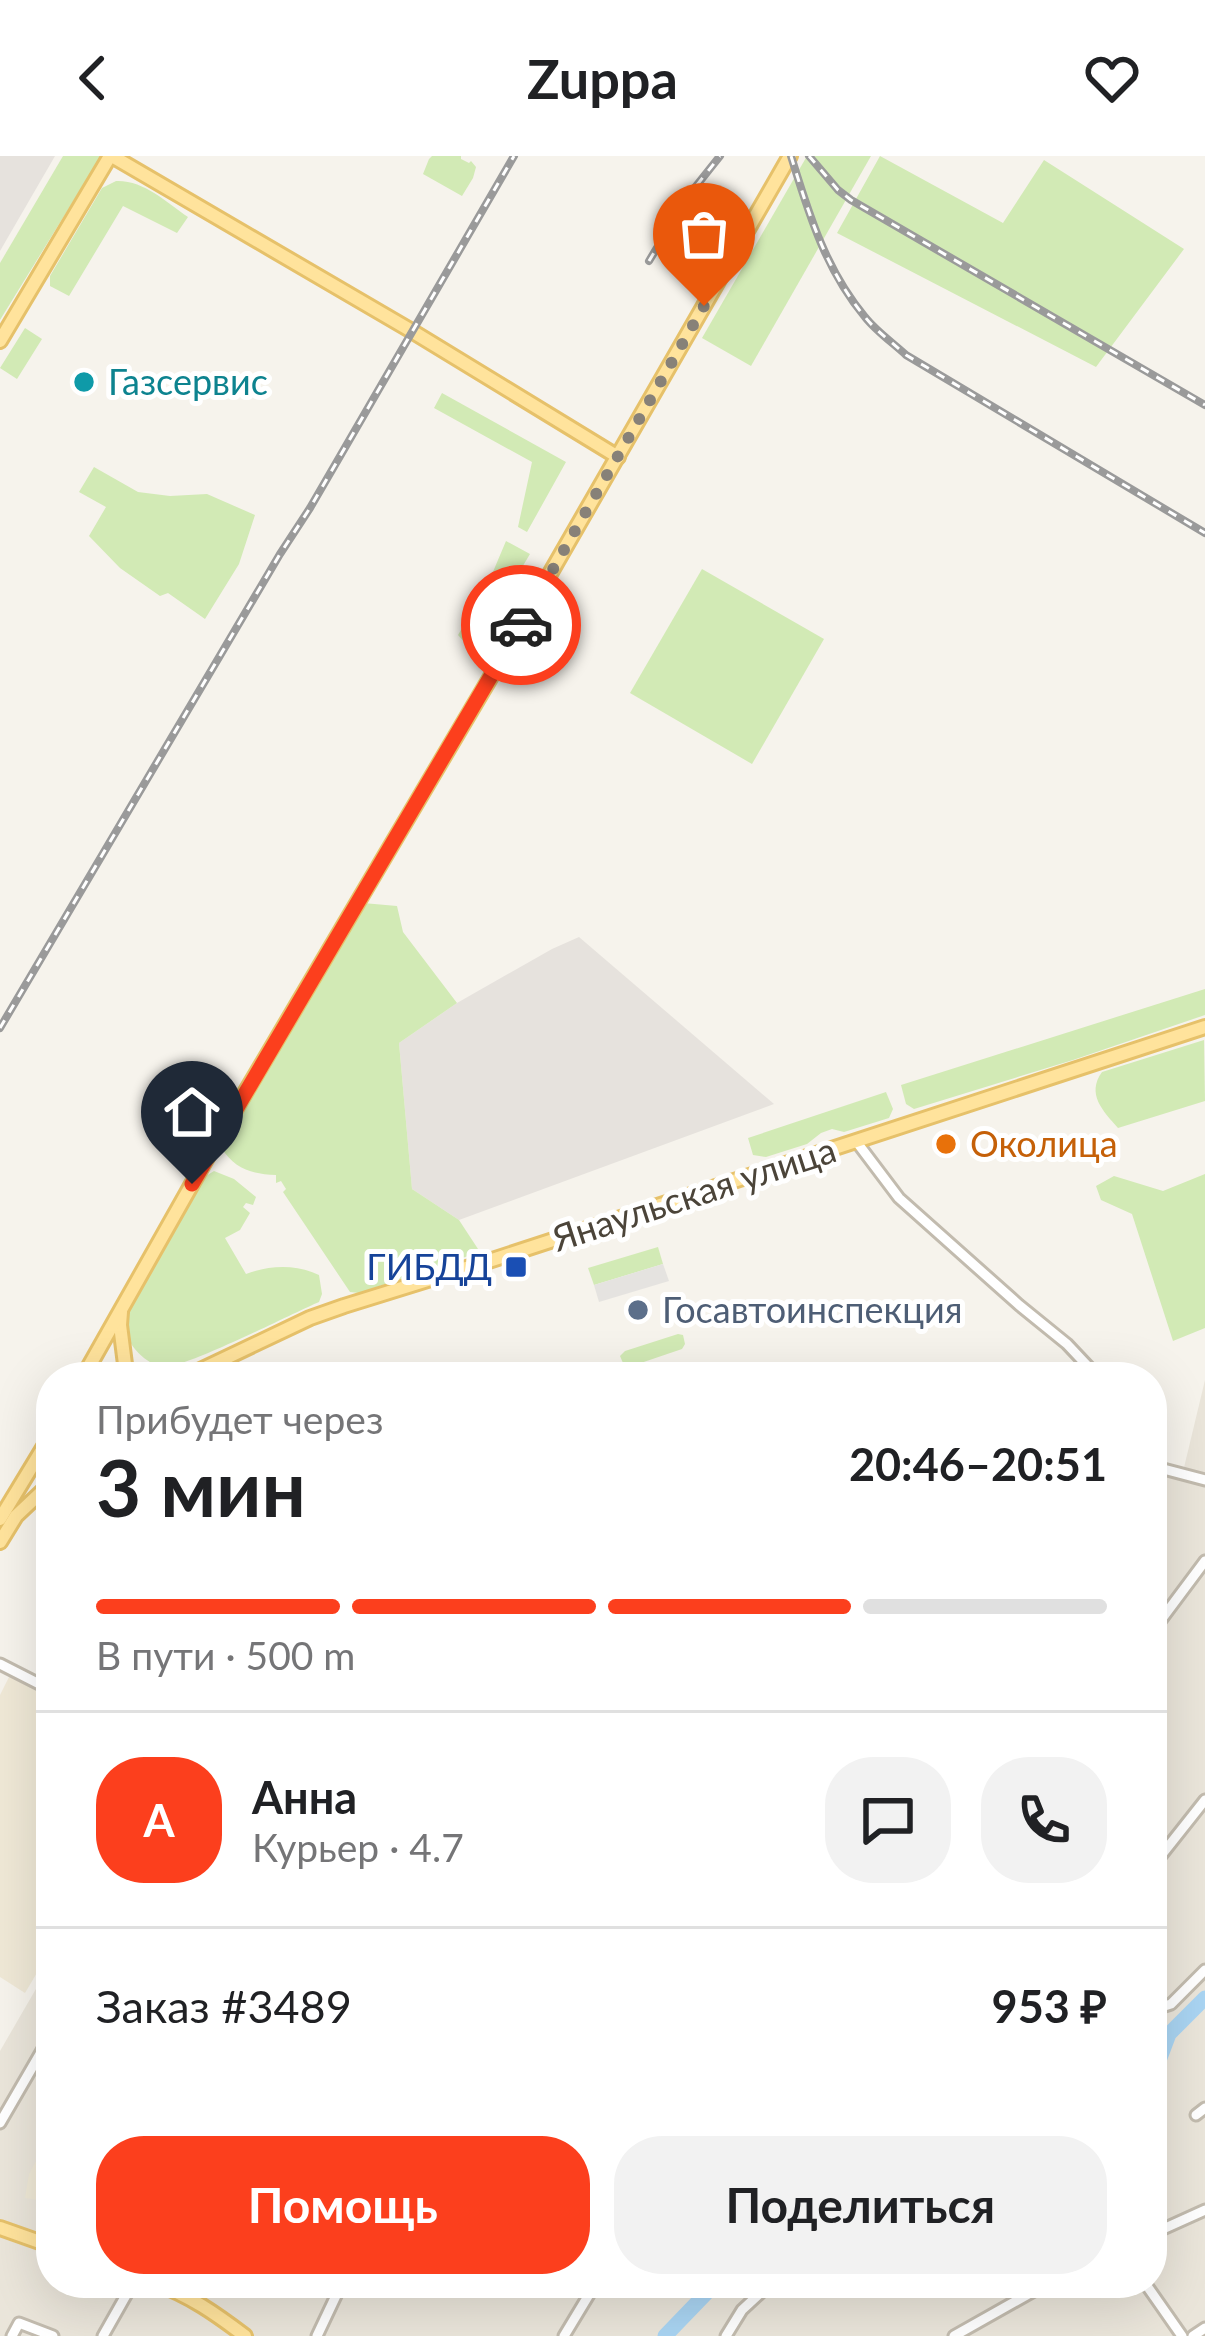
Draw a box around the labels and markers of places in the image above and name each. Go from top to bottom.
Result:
pin [653,183,755,306]
place label: Газсервис [108,359,268,403]
marker: Газсервис [71,369,97,395]
pin [141,1061,243,1184]
place label: Околица [970,1121,1118,1165]
marker: Околица [933,1131,959,1157]
place label: ГИБДД [366,1244,492,1288]
marker: ГИБДД [503,1254,529,1280]
place label: Госавтоинспекция [662,1287,962,1331]
marker: Госавтоинспекция [625,1297,651,1323]

